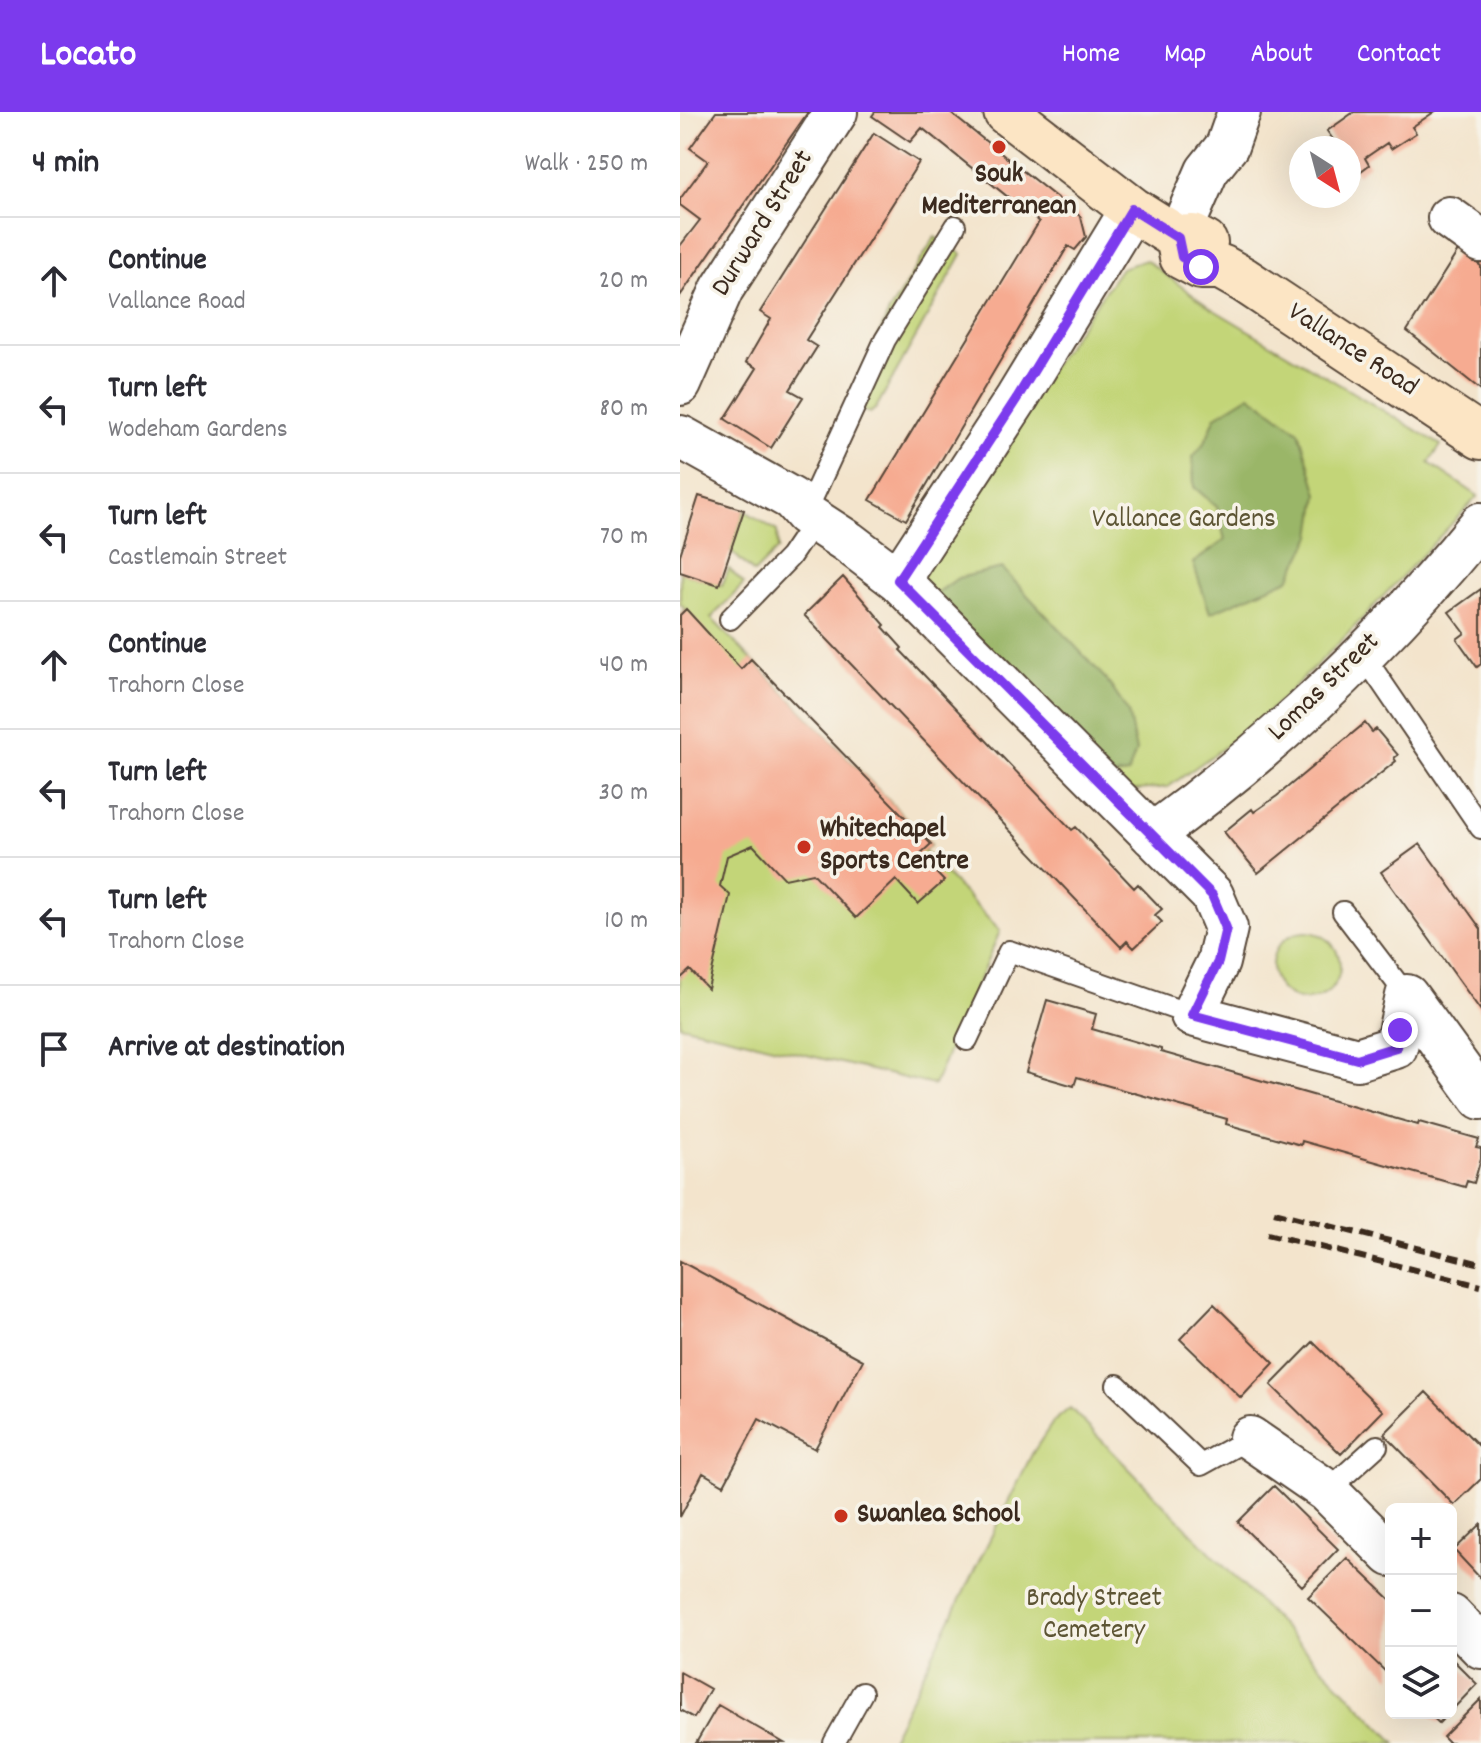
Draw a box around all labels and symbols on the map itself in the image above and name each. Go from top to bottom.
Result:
north arrow [1289,136,1361,208]
marker: Souk Mediterranean [990,138,1008,156]
street label: Durward Street [703,143,825,305]
place label: Souk Mediterranean [922,156,1076,228]
route start [1183,249,1219,285]
street label: Vallance Road [1279,294,1425,408]
park label: Vallance Gardens [1092,501,1276,541]
street label: Lomas Street [1260,624,1390,752]
place label: Whitechapel Sports Centre [820,811,969,883]
marker: Whitechapel Sports Centre [795,838,813,856]
route end [1382,1012,1418,1048]
place label: Swanlea School [857,1496,1020,1536]
marker: Swanlea School [832,1507,850,1525]
park label: Brady Street Cemetery [1026,1580,1162,1652]

